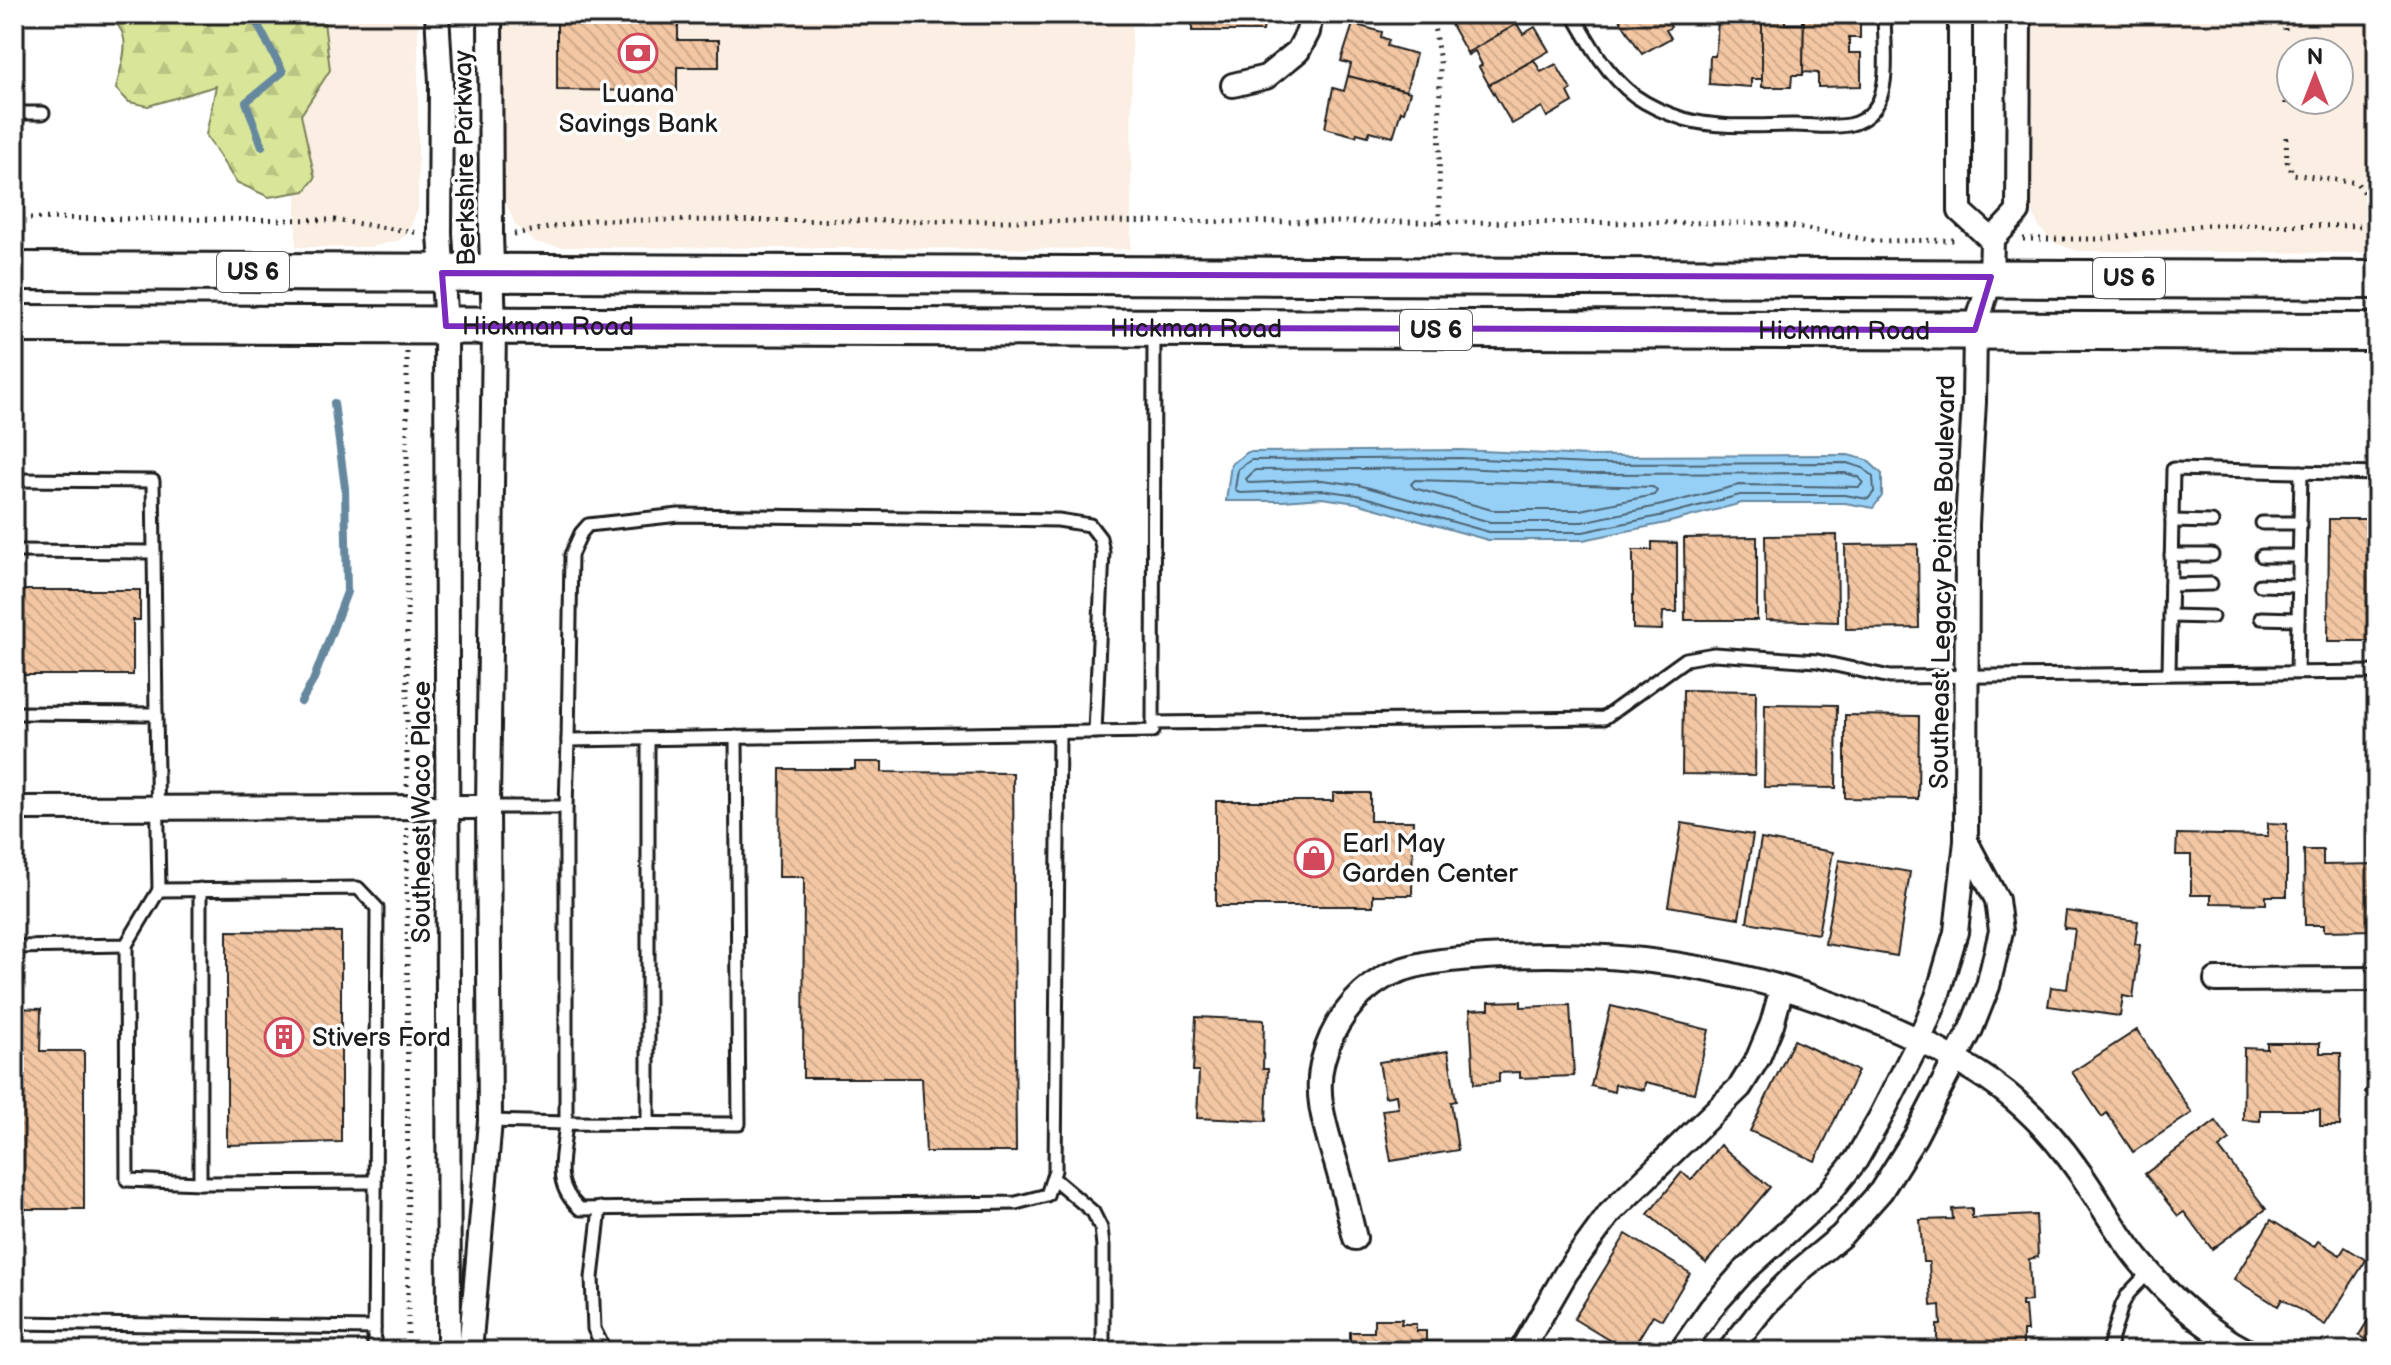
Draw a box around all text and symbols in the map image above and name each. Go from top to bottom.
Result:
bank icon: Luana Savings Bank [617,32,659,74]
north arrow [2275,36,2355,116]
text: N [2307,44,2323,71]
street label: Berkshire Parkway [448,50,483,266]
place label: Luana Savings Bank [559,79,718,140]
road number: US 6 [217,252,289,292]
road number: US 6 [2093,258,2165,298]
road number: US 6 [1400,310,1472,350]
street label: Hickman Road [462,312,634,343]
street label: Hickman Road [1110,314,1282,345]
street label: Hickman Road [1758,316,1930,347]
street label: Southeast Legacy Pointe Boulevard [1924,375,1963,789]
street label: Southeast Waco Place [407,681,438,943]
place label: Earl May Garden Center [1342,829,1518,890]
shop icon: Earl May Garden Center [1293,837,1335,879]
building icon: Stivers Ford [263,1016,305,1058]
place label: Stivers Ford [312,1023,451,1054]

